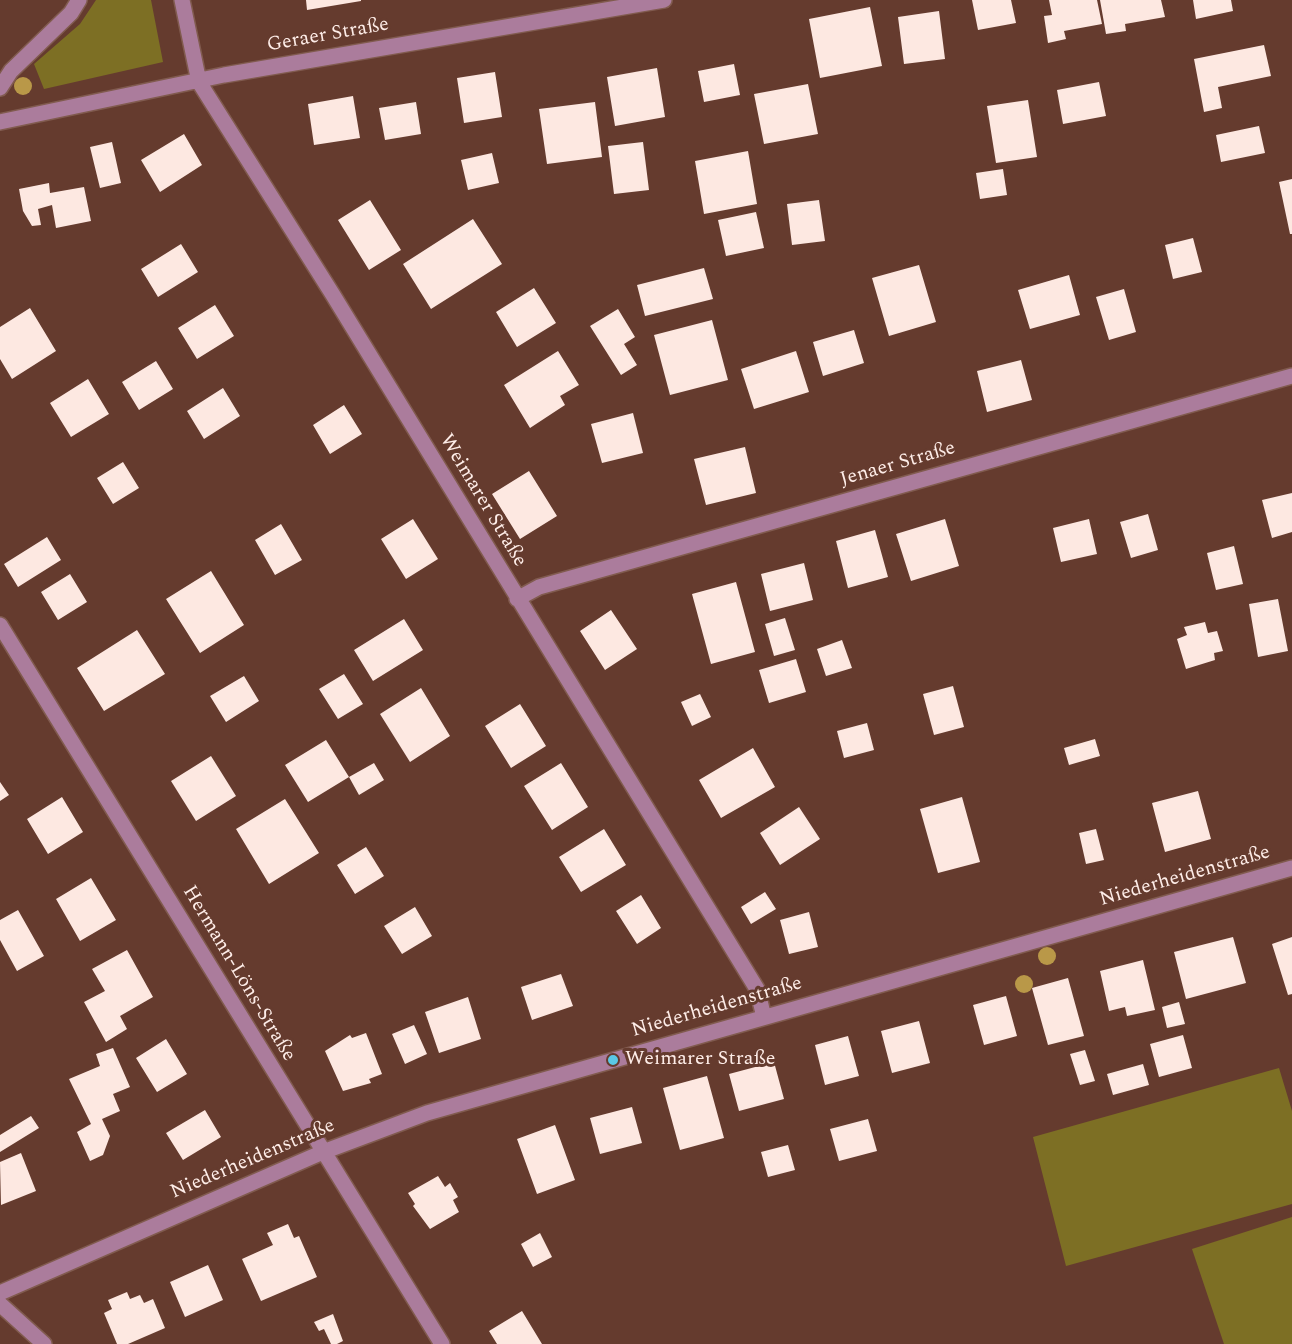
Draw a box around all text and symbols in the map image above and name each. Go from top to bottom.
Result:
street label: Geraer Straße [265,13,391,59]
street label: Weimarer Straße [433,430,531,572]
street label: Jenaer Straße [838,437,958,493]
street label: Niederheidenstraße [1097,841,1273,913]
street label: Hermann-Löns-Straße [176,882,300,1066]
street label: Niederheidenstraße [629,972,805,1044]
place label: Weimarer Straße [625,1048,775,1072]
marker: Weimarer Straße [606,1053,620,1067]
street label: Niederheidenstraße [167,1115,339,1205]

